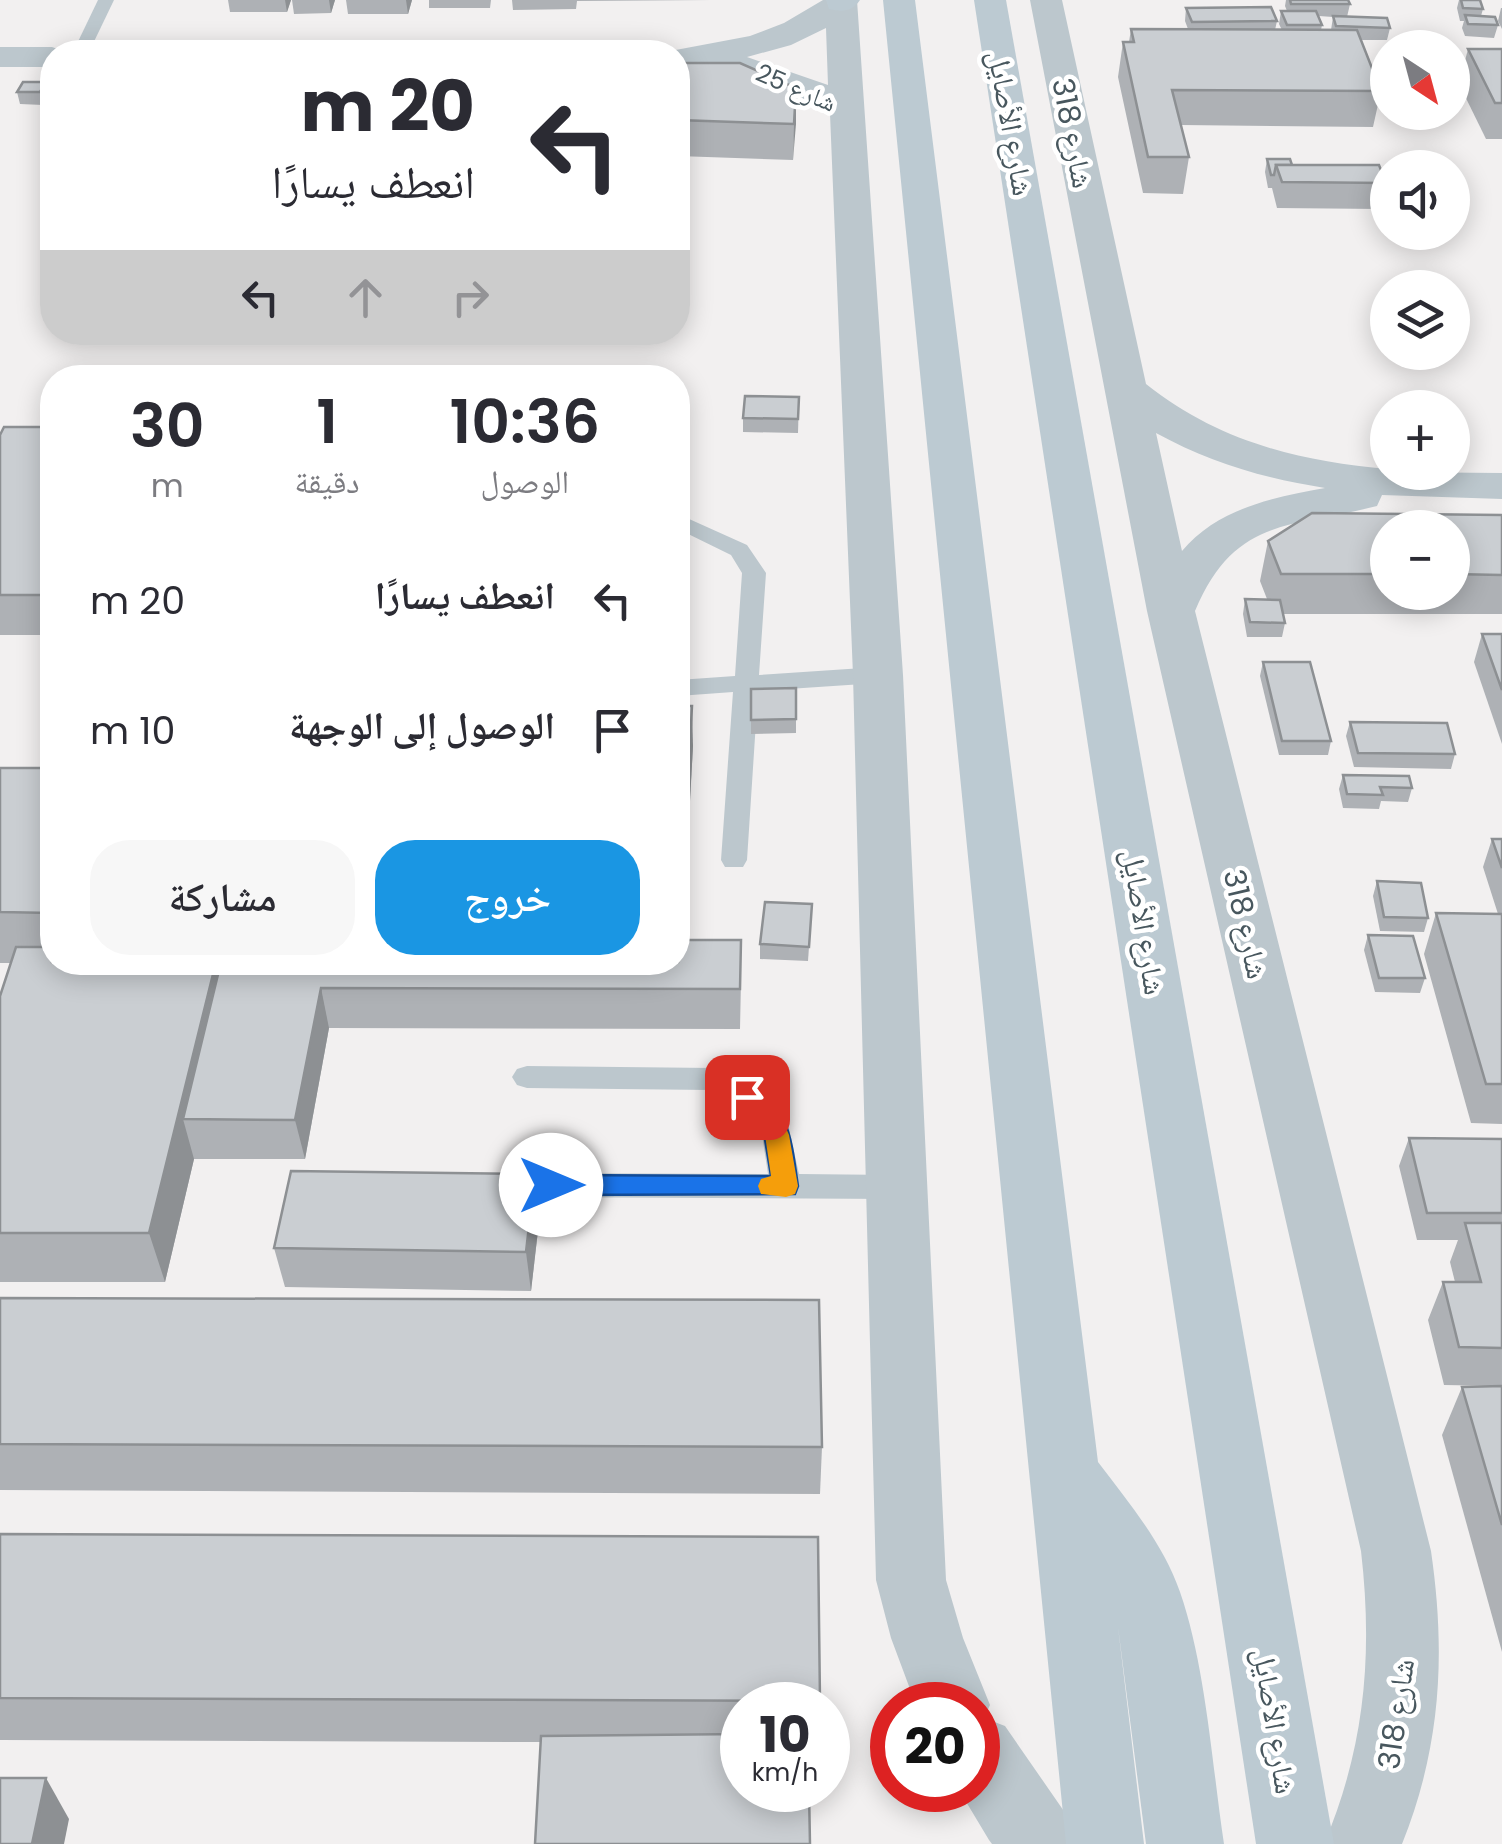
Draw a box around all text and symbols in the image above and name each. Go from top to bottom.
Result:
north arrow [1370,30,1470,130]
map controls [1370,30,1470,610]
street label: شارع الأصايل [977,47,1045,199]
street label: شارع 25 [750,55,842,121]
text: 20 m [300,57,475,156]
street label: شارع 318 [1041,74,1105,192]
icon: left [510,80,640,210]
button: sound [1370,150,1470,250]
text: انعطف يسارًا [271,151,475,214]
icon: left [233,270,288,325]
icon: ahead [338,270,393,325]
icon: right [443,270,498,325]
button: layers [1370,270,1470,370]
text: 1 [316,380,338,464]
text: 10:36 [449,380,600,464]
text: 30 [130,384,205,468]
button: + [1370,390,1470,490]
text: دقيقة [295,459,360,504]
text: الوصول [481,459,569,504]
text: m [151,463,184,508]
button: − [1370,510,1470,610]
text: انعطف يسارًا [375,569,555,622]
icon: left [585,573,640,628]
text: 20 m [90,574,185,627]
text: الوصول إلى الوجهة [289,699,555,752]
icon: arrive [585,703,640,758]
text: 10 m [90,704,175,757]
button: مشاركة [90,840,355,955]
button: خروج [375,840,640,955]
street label: شارع الأصايل [1111,846,1177,998]
street label: شارع 318 [1213,865,1279,983]
pin [705,1055,790,1140]
icon: arrive [720,1070,775,1125]
position arrow [499,1133,603,1237]
street label: شارع الأصايل [1242,1645,1308,1797]
street label: شارع 318 [1367,1656,1425,1772]
speed limit sign: 20 [870,1682,1000,1812]
text: 10 [759,1699,811,1770]
text: km/h [752,1755,818,1790]

